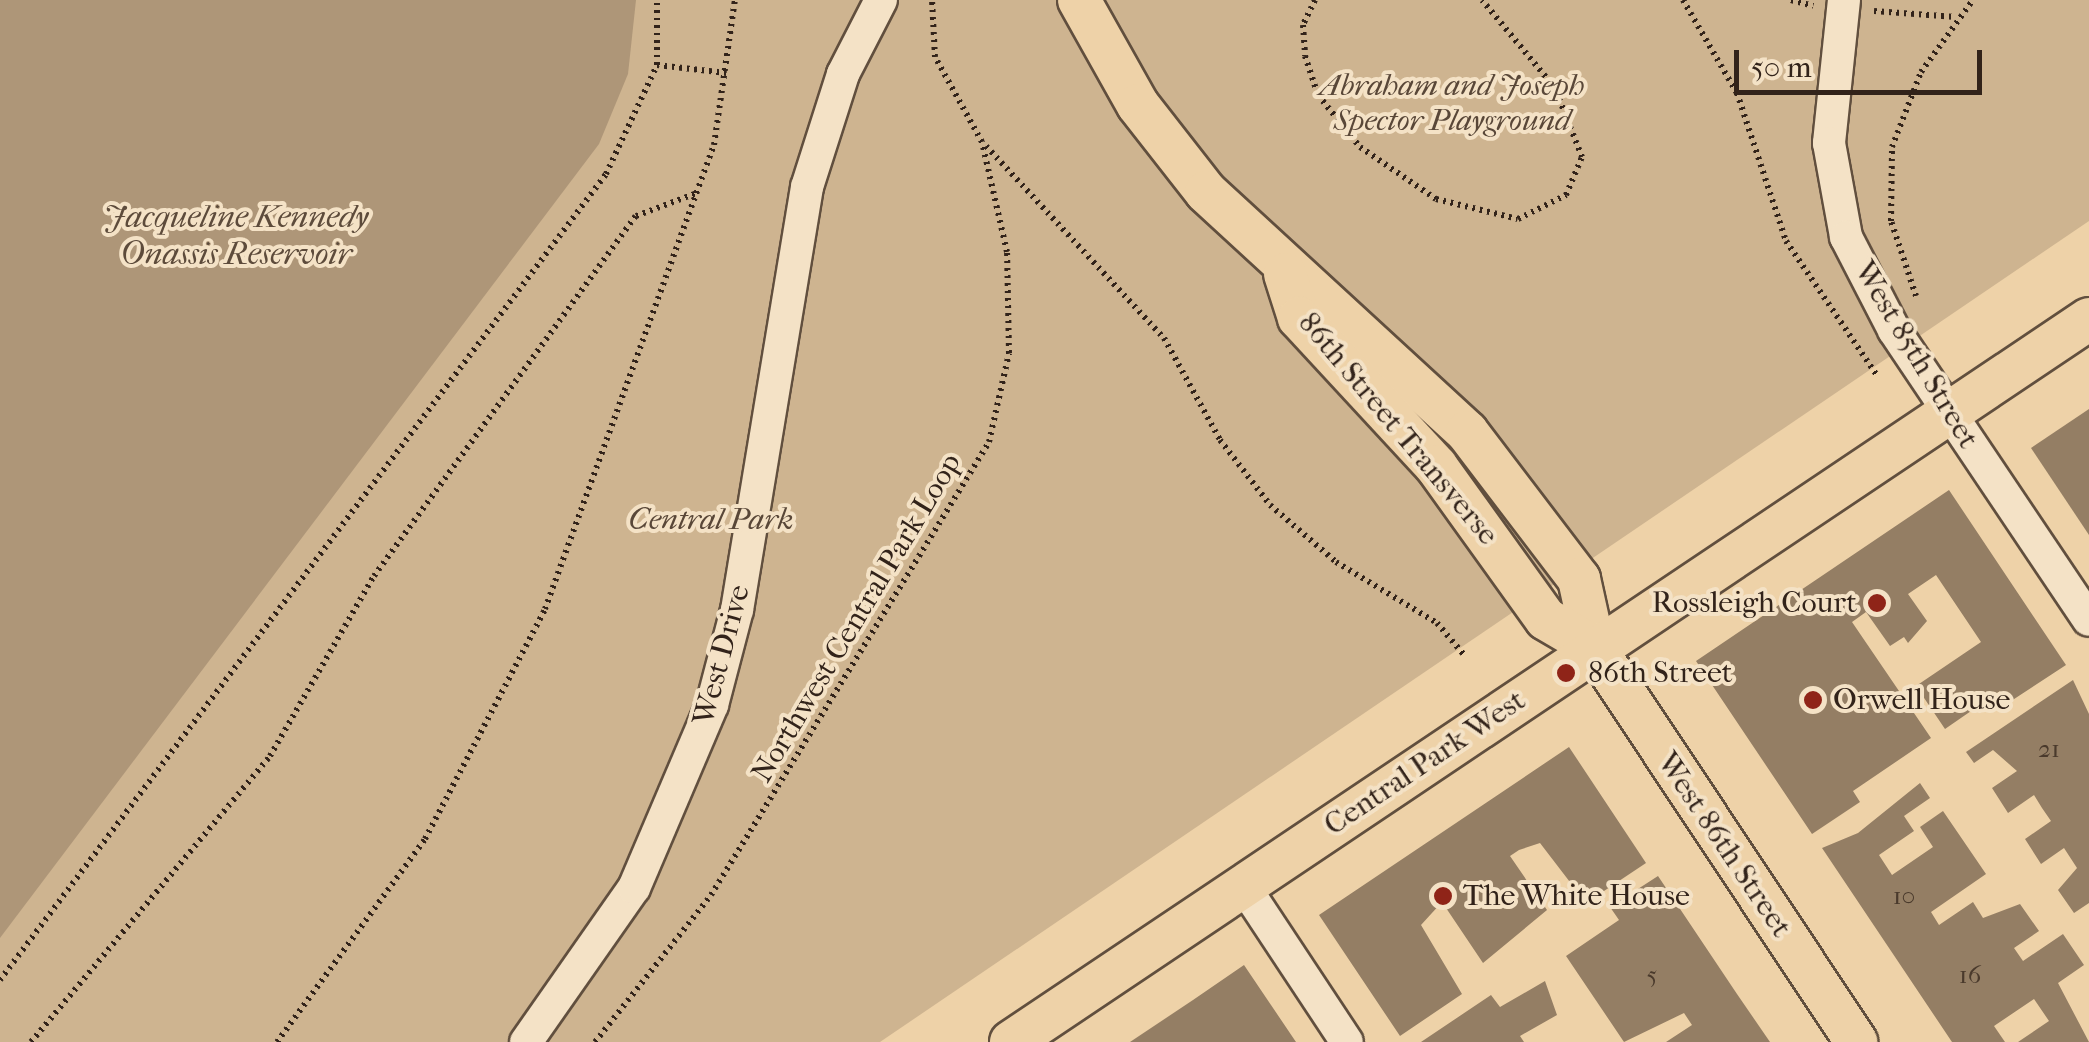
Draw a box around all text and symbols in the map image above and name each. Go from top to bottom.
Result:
scale bar [1739,30,1986,92]
text: 50 m [1751,50,1812,85]
park label: Abraham and Joseph Spector Playground [1320,68,1584,138]
water label: Jacqueline Kennedy Onassis Reservoir [104,199,368,274]
street label: West 85th Street [1846,255,1986,455]
street label: 86th Street Transverse [1290,306,1506,552]
street label: Northwest Central Park Loop [744,447,970,789]
park label: Central Park [629,502,793,538]
street label: West Drive [686,581,758,729]
place label: Rossleigh Court [1652,585,1857,621]
marker: Rossleigh Court [1866,592,1888,614]
place label: 86th Street [1588,655,1732,691]
marker: 86th Street [1553,660,1579,686]
place label: Orwell House [1833,682,2010,718]
street label: Central Park West [1318,683,1532,843]
marker: Orwell House [1802,689,1824,711]
house number: 21 [2038,734,2060,764]
street label: West 86th Street [1649,746,1799,944]
place label: The White House [1463,878,1690,914]
house number: 10 [1893,881,1915,911]
marker: The White House [1432,885,1454,907]
house number: 5 [1647,960,1657,990]
house number: 16 [1959,960,1981,990]

